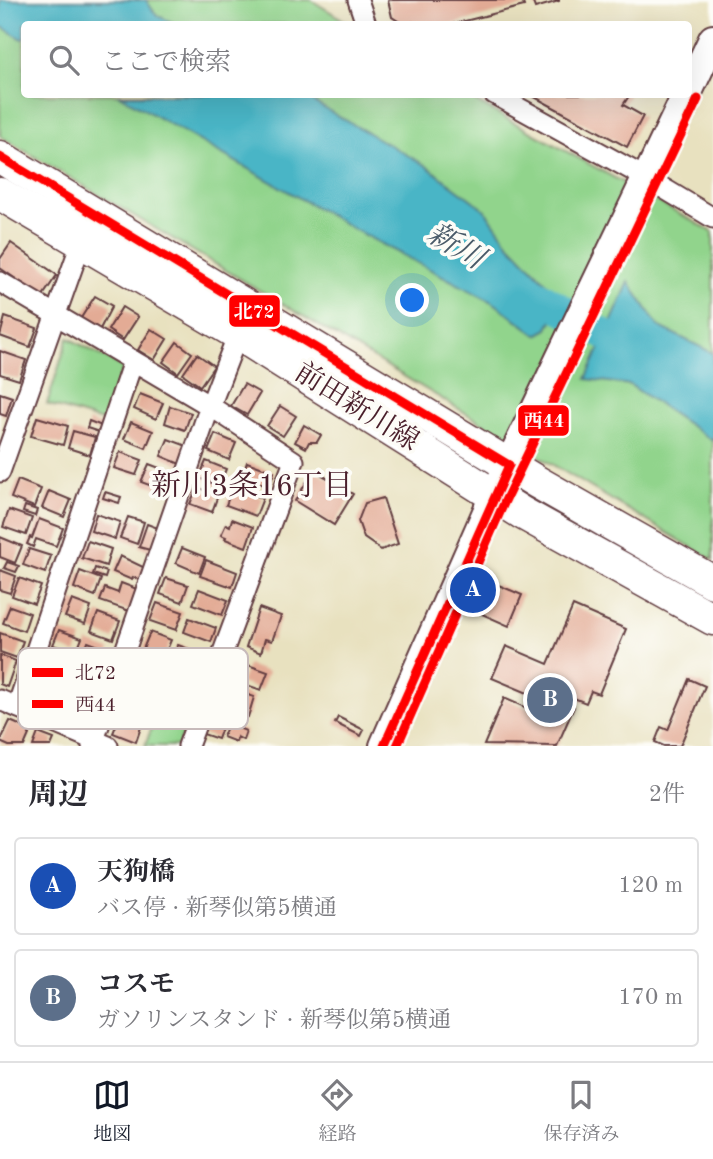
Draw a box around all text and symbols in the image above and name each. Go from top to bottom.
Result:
search box [21,21,692,98]
icon: search [45,41,83,79]
text: ここで検索 [101,50,231,76]
water label: 新川 [422,216,493,277]
your location [395,283,429,317]
line badge: 北72 [228,294,281,328]
text: 北72 [233,302,275,323]
street label: 前田新川線 [289,356,424,457]
line badge: 西44 [517,404,570,437]
text: 西44 [523,411,565,432]
district label: 新川3条16丁目 [151,469,353,502]
pin: A [450,564,496,616]
legend [18,648,248,729]
text: 北72 [75,663,116,684]
pin: B [527,674,573,726]
text: 西44 [75,695,116,716]
text: 周辺 [28,781,88,811]
text: 2件 [649,783,685,806]
text: 天狗橋 [97,860,175,886]
text: A [44,874,62,897]
text: 120 m [618,874,683,897]
text: バス停 · 新琴似第5横通 [97,897,337,920]
text: コスモ [97,972,175,998]
text: B [45,986,61,1009]
text: 170 m [618,986,683,1009]
text: ガソリンスタンド · 新琴似第5横通 [97,1009,451,1032]
tab: 地図 [93,1076,132,1147]
tab: 経路 [318,1076,357,1147]
tab: 保存済み [543,1076,620,1147]

